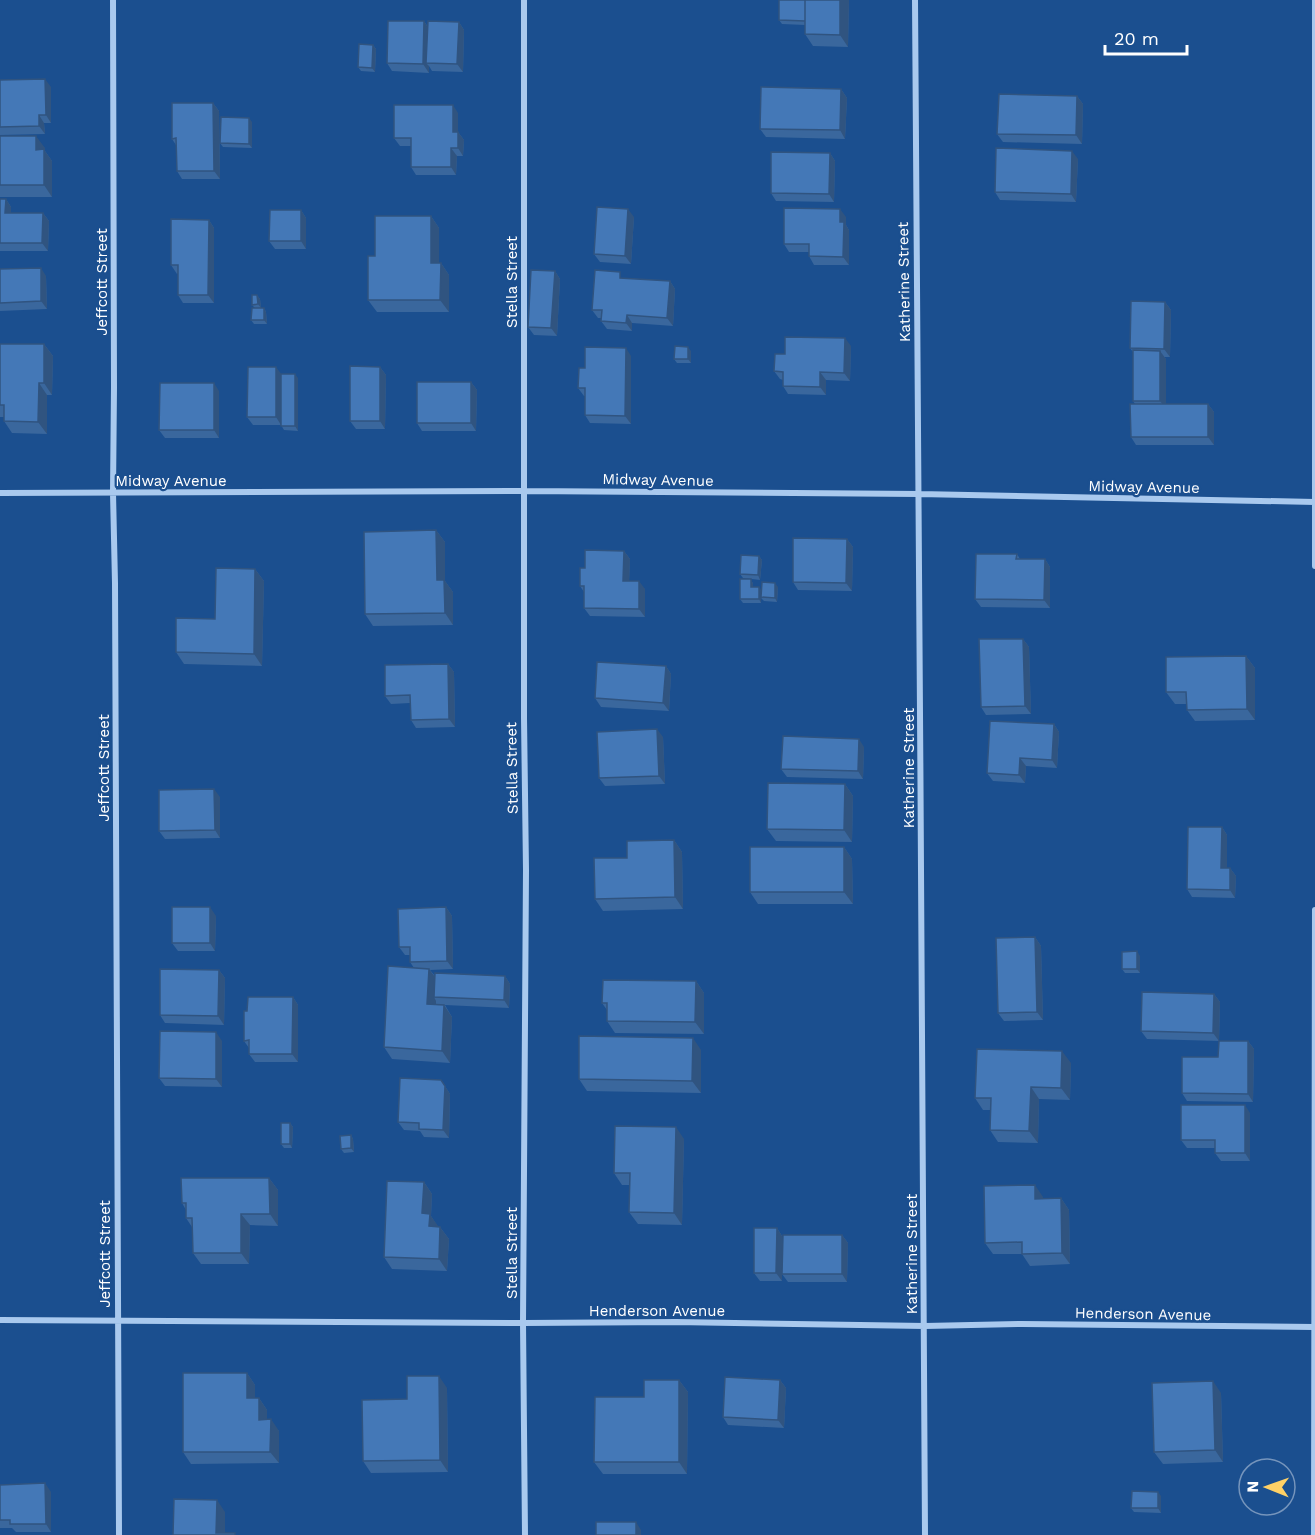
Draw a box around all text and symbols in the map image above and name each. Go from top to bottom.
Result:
scale bar [1105,18,1188,56]
text: 20 m [1114,28,1159,49]
street label: Katherine Street [894,221,914,342]
street label: Jeffcott Street [93,227,111,336]
street label: Stella Street [503,235,521,328]
street label: Midway Avenue [602,470,714,490]
street label: Midway Avenue [115,472,227,490]
street label: Midway Avenue [1088,477,1200,497]
street label: Katherine Street [900,707,918,828]
street label: Jeffcott Street [95,713,113,822]
street label: Stella Street [502,721,522,814]
street label: Katherine Street [903,1193,921,1314]
street label: Jeffcott Street [96,1199,114,1308]
street label: Stella Street [503,1206,521,1299]
street label: Henderson Avenue [589,1302,725,1320]
street label: Henderson Avenue [1075,1304,1211,1324]
north arrow [1237,1457,1297,1517]
text: N [1243,1481,1262,1493]

